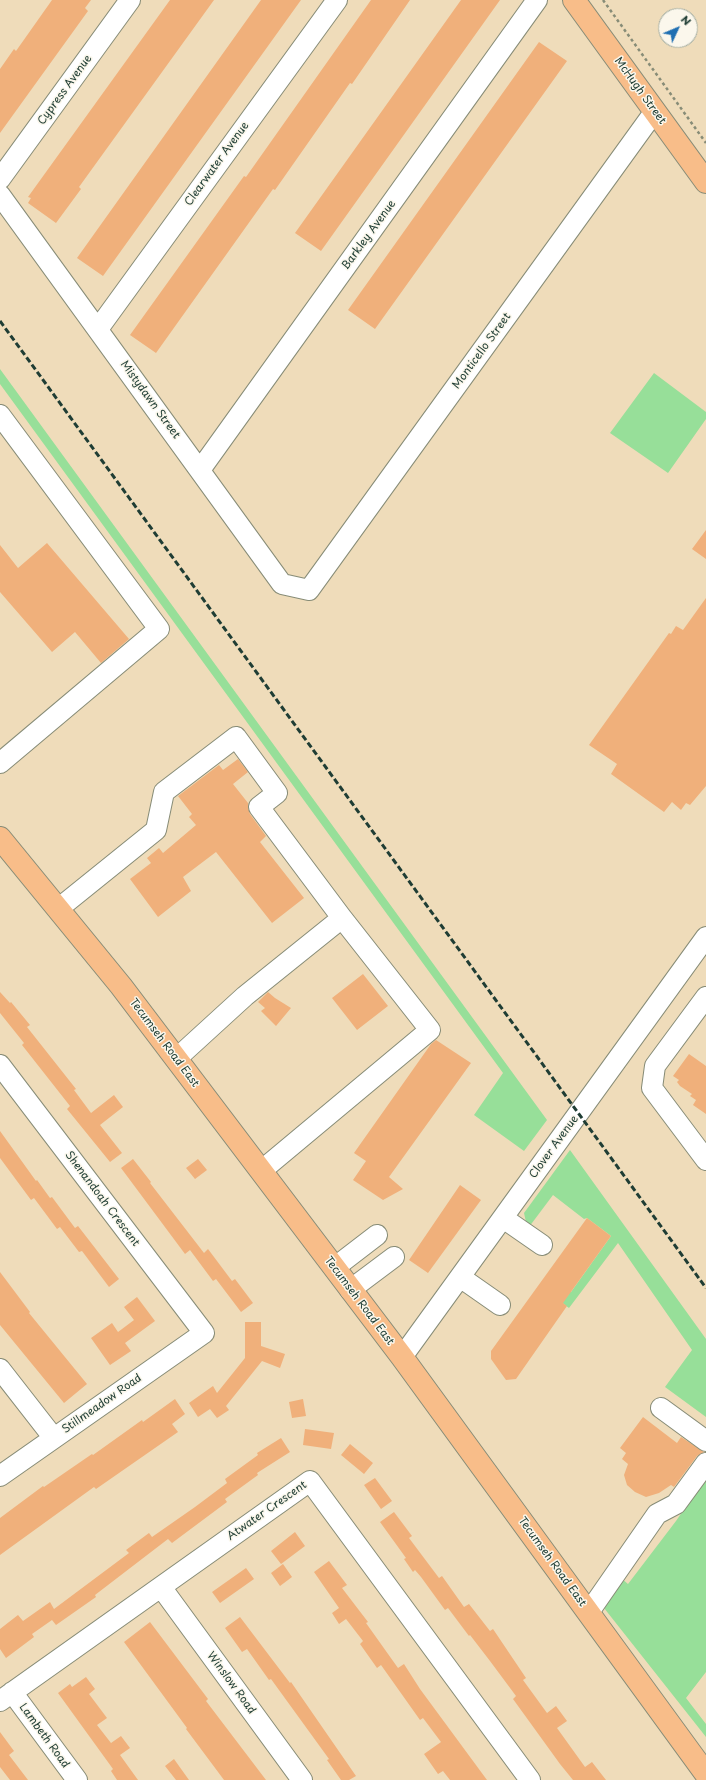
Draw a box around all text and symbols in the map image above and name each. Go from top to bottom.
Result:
north arrow [658,8,698,48]
text: N [677,11,695,29]
street label: Cypress Avenue [35,52,95,128]
street label: McHugh Street [611,55,669,127]
street label: Clearwater Avenue [182,119,252,209]
street label: Barkley Avenue [339,198,399,272]
street label: Monticello Street [450,311,514,391]
street label: Mistydawn Street [117,358,183,442]
street label: Tecumseh Road East [126,996,202,1090]
street label: Clover Avenue [527,1113,581,1181]
street label: Shenandoah Crescent [62,1149,142,1249]
street label: Tecumseh Road East [321,1254,397,1348]
street label: Stillmeadow Road [60,1372,144,1436]
street label: Atwater Crescent [225,1479,309,1543]
street label: Tecumseh Road East [515,1515,589,1609]
street label: Winslow Road [204,1649,258,1717]
street label: Lambeth Road [16,1701,72,1771]

